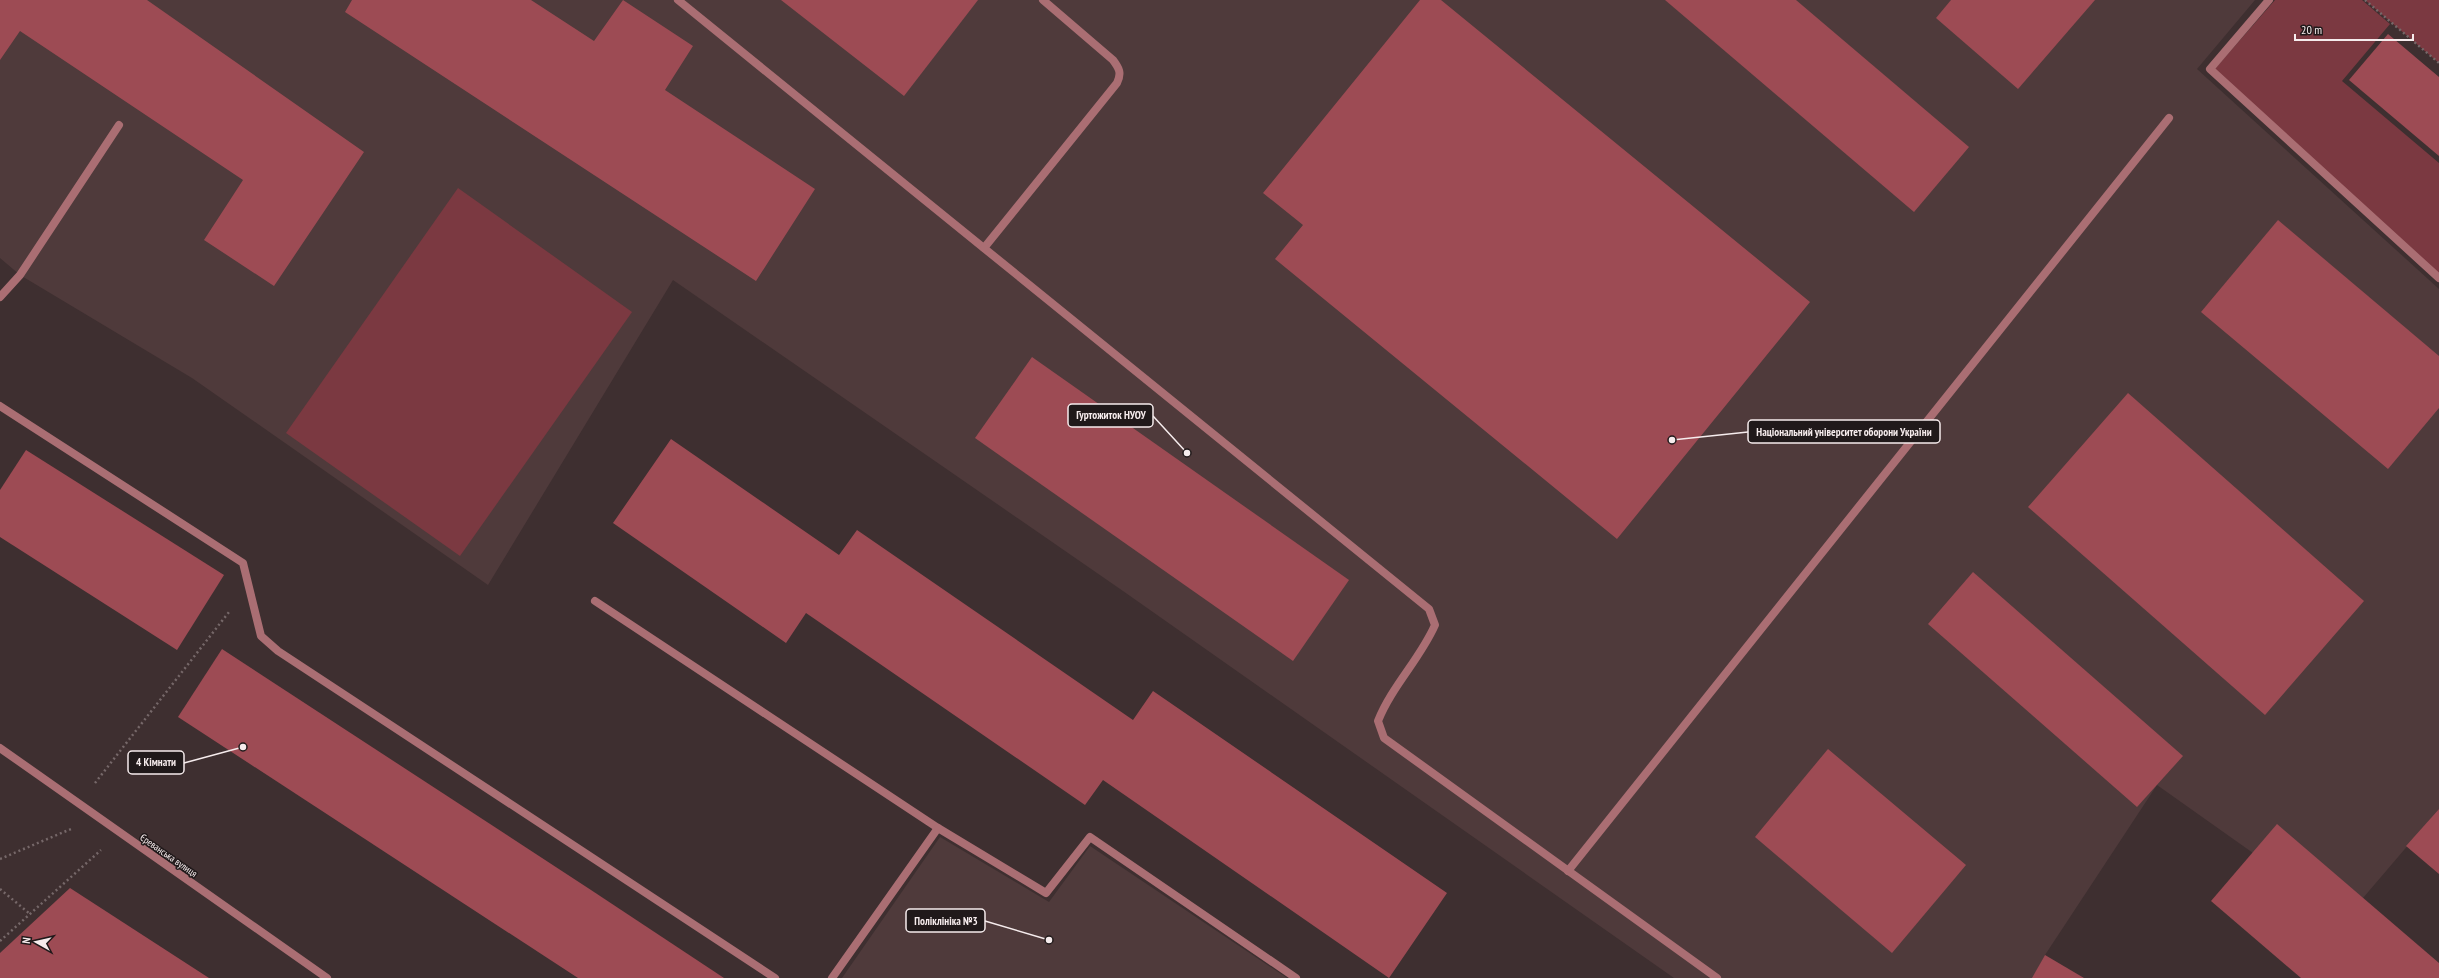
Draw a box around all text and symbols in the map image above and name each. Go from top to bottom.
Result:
scale bar [2295,16,2413,42]
text: 20 m [2301,22,2322,37]
callout: Гуртожиток НУОУ [1068,404,1153,427]
text: Гуртожиток НУОУ [1076,408,1146,422]
callout: Національний університет оборони України [1748,420,1940,443]
text: Національний університет оборони України [1756,425,1932,439]
callout: 4 Кімнати [128,751,184,774]
text: 4 Кімнати [136,755,176,769]
street label: Єреванська вулиця [137,831,200,880]
callout: Поліклініка №3 [906,909,985,932]
text: Поліклініка №3 [914,914,978,928]
north arrow [16,922,56,962]
text: N [19,937,33,945]

